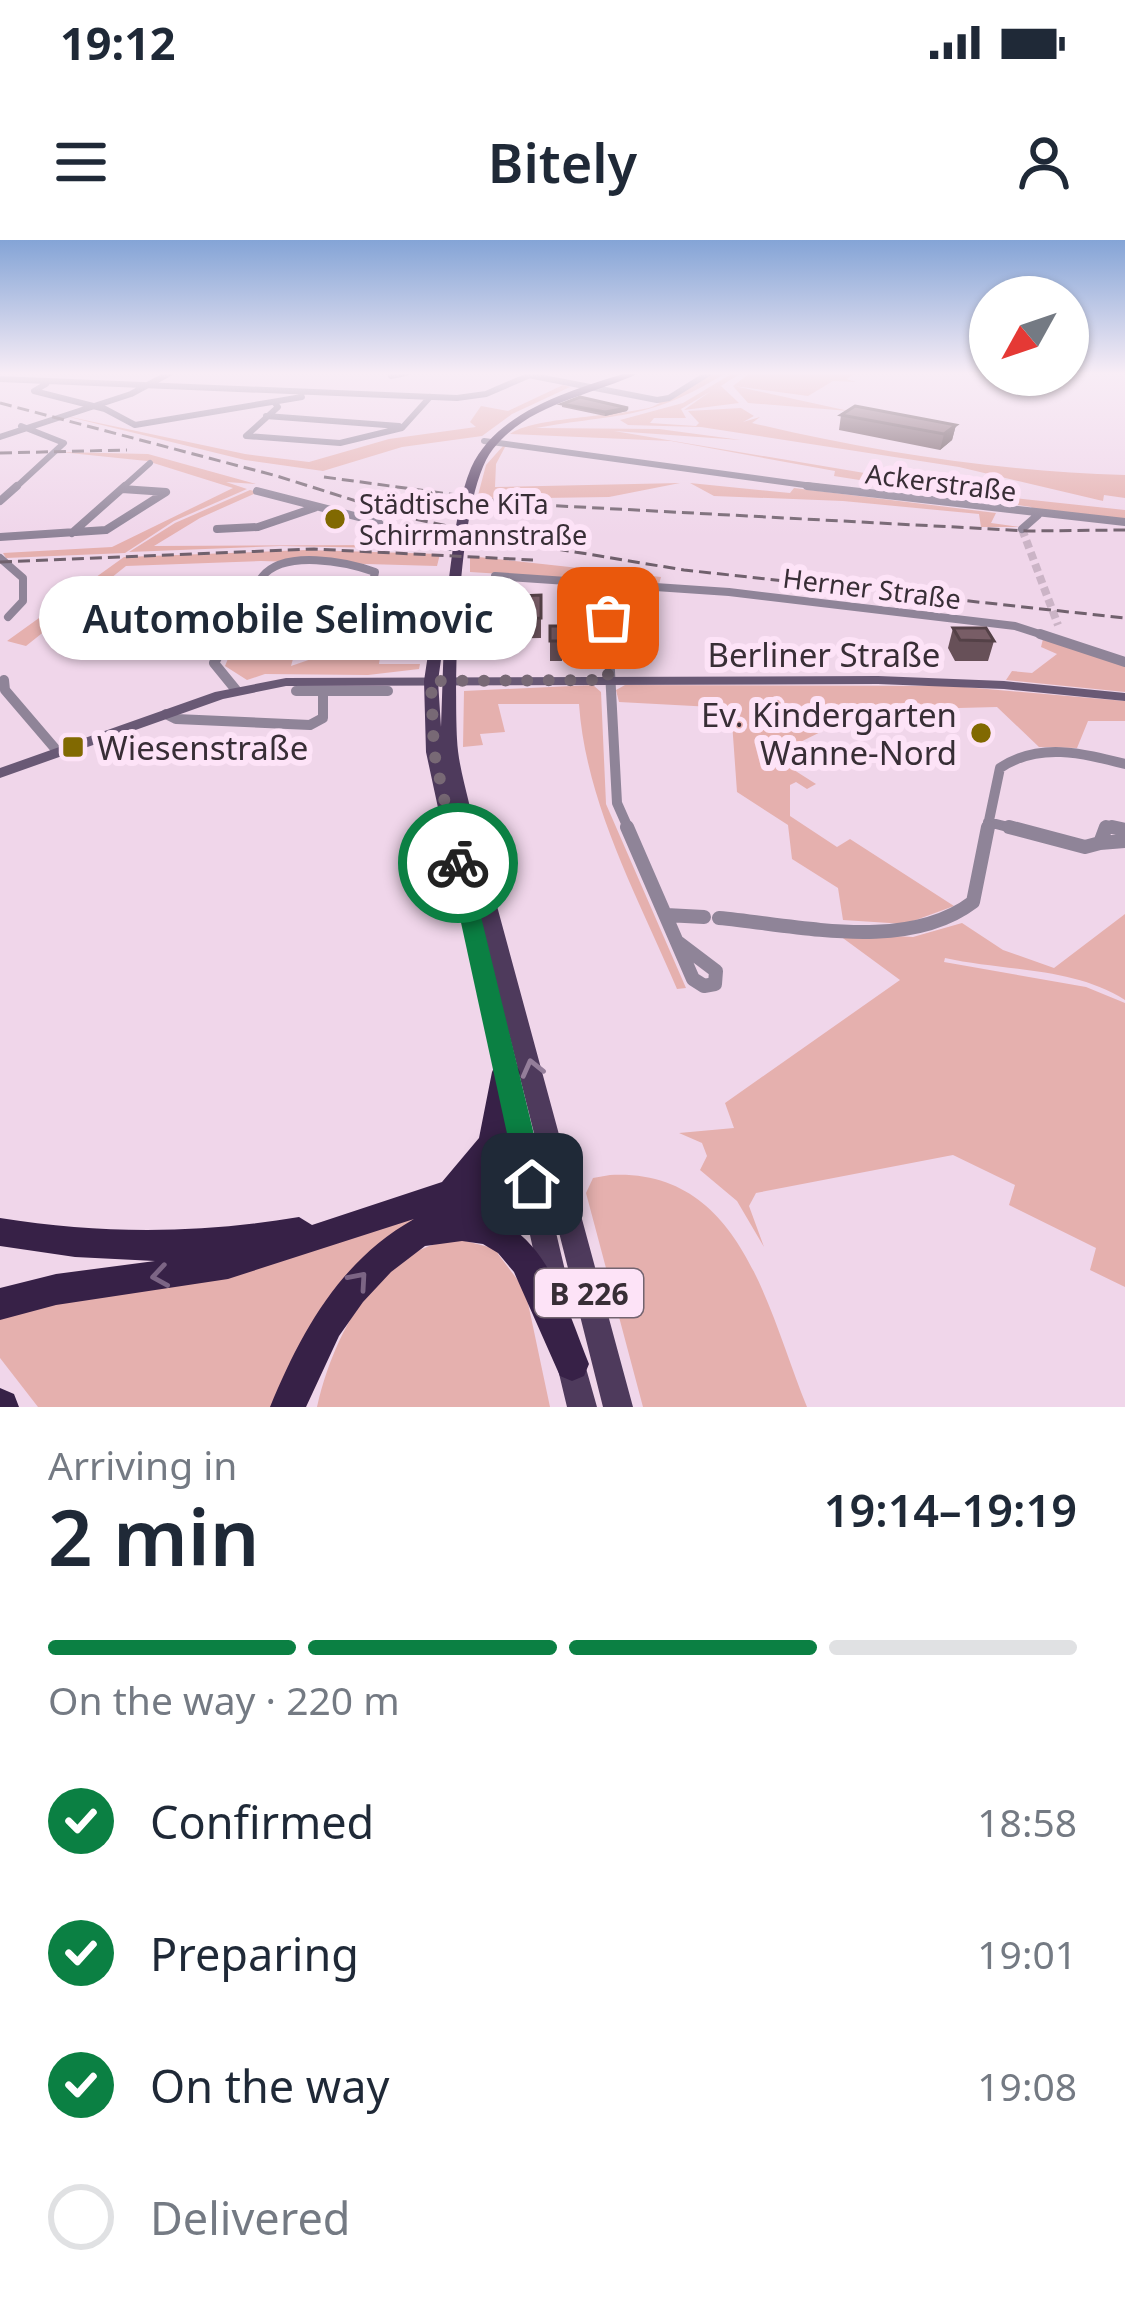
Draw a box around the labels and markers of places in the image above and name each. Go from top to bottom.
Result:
place label: Städtische KiTa Schirrmannstraße [359,485,587,553]
marker: Städtische KiTa Schirrmannstraße [322,506,348,532]
pin [557,567,659,669]
callout: Automobile Selimovic [38,576,536,660]
place label: Ev. Kindergarten Wanne-Nord [701,692,957,775]
marker: Ev. Kindergarten Wanne-Nord [968,720,994,746]
place label: Wiesenstraße [97,725,308,770]
marker: Wiesenstraße [60,734,86,760]
pin [481,1133,583,1235]

